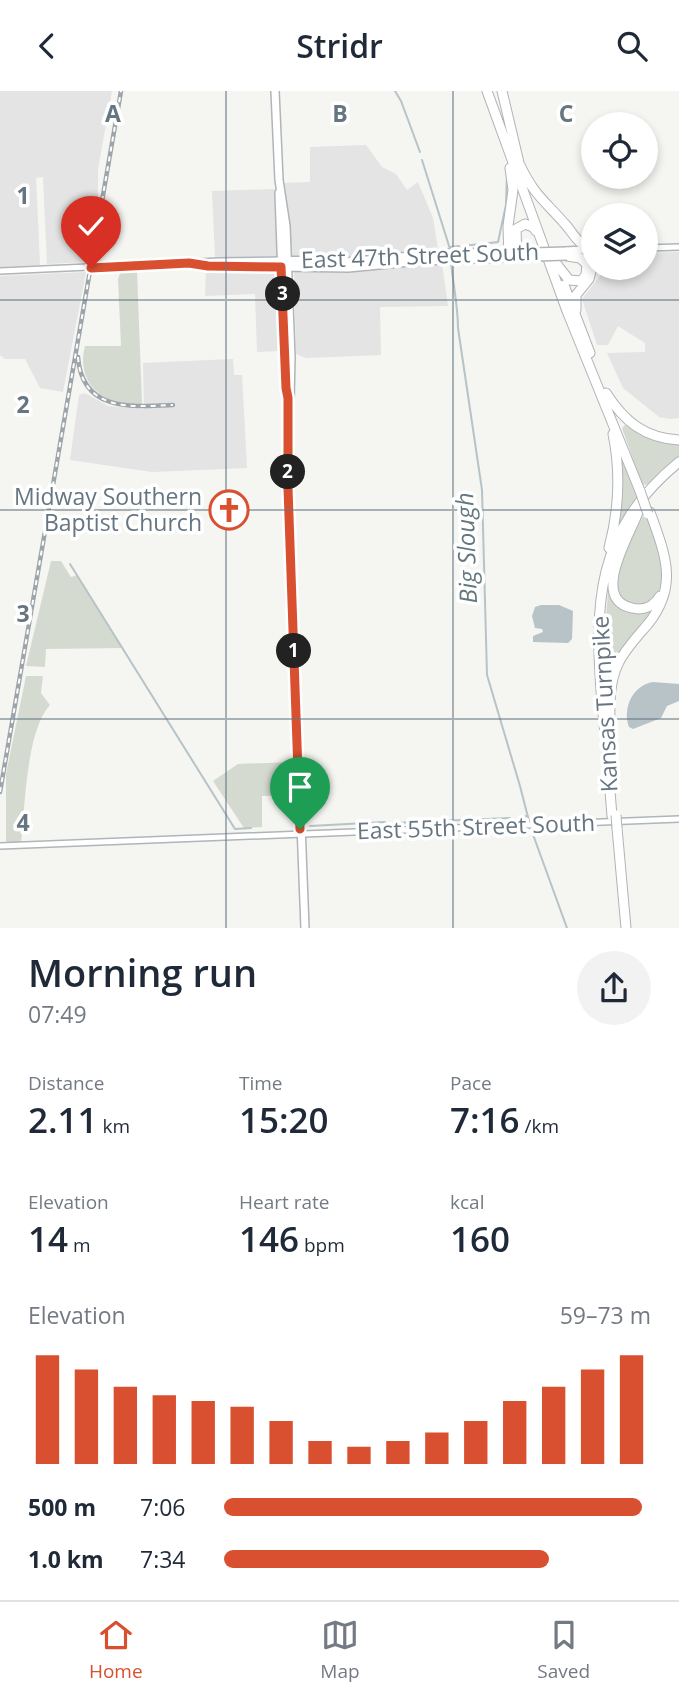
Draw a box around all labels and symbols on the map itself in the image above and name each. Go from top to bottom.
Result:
text: A [105,97,121,129]
text: B [332,97,348,129]
text: C [559,97,573,129]
text: 1 [16,179,30,211]
pin [61,196,121,268]
street label: East 47th Street South [300,235,540,275]
pin: 3 [266,277,300,311]
text: 2 [16,388,30,420]
pin: 2 [270,455,306,489]
place label: Midway Southern Baptist Church [14,480,202,538]
church icon: Midway Southern Baptist Church [208,489,250,531]
water label: Big Slough [447,492,484,604]
text: 3 [16,597,30,629]
street label: Kansas Turnpike [583,615,625,793]
pin: 1 [276,633,312,669]
pin [270,757,330,829]
text: 4 [16,806,30,838]
street label: East 55th Street South [356,806,596,846]

